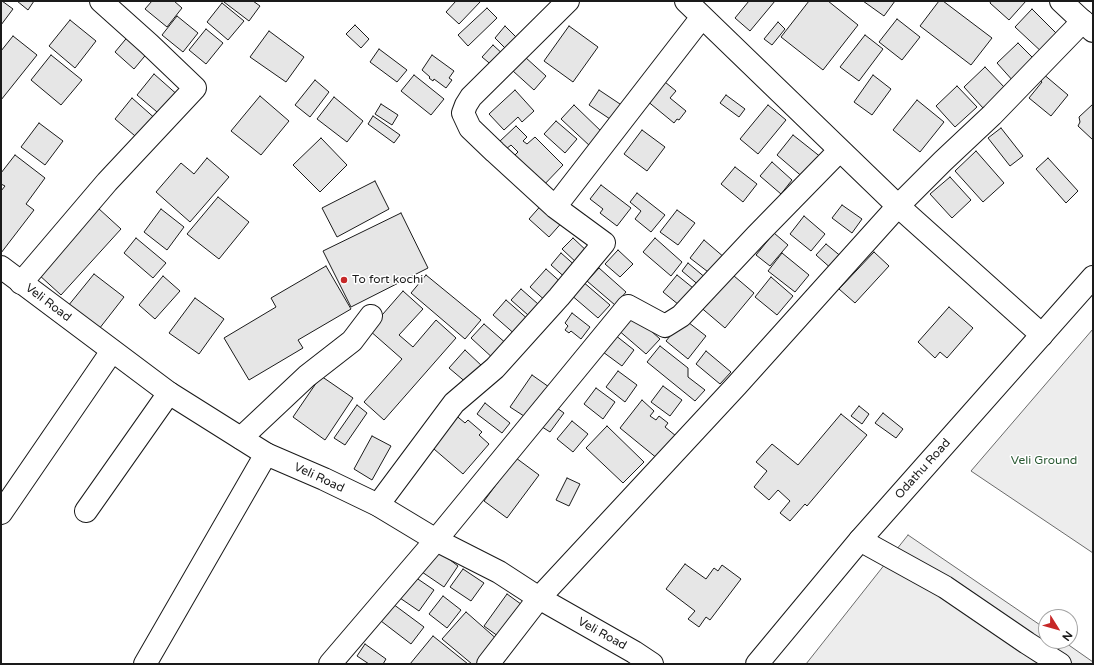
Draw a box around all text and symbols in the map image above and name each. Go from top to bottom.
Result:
place label: To fort kochi [352,273,423,287]
marker: To fort kochi [339,275,349,285]
street label: Veli Road [22,281,74,325]
street label: Odathu Road [892,436,954,502]
park label: Veli Ground [1011,454,1077,468]
street label: Veli Road [292,460,346,496]
north arrow [1038,609,1078,649]
street label: Veli Road [575,615,629,653]
text: N [1059,628,1075,643]

